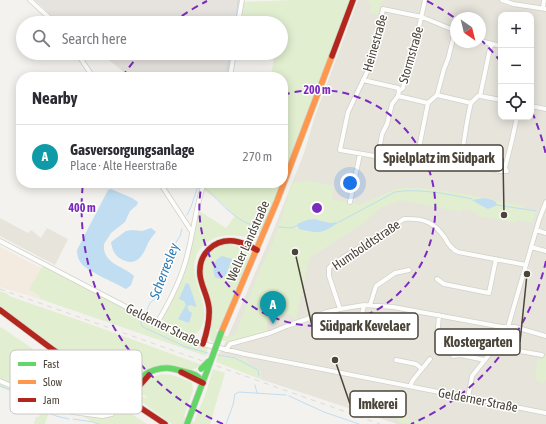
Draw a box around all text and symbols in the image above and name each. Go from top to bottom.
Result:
north arrow [450,12,486,48]
map controls [498,12,534,120]
button: + [498,12,534,48]
street label: Heinestraße [360,13,390,73]
search box [16,16,288,60]
street label: Stormstraße [396,25,426,85]
icon: search [30,27,52,49]
text: Search here [62,30,127,47]
button: − [498,48,534,84]
text: 200 m [303,83,331,97]
button: locate [498,84,534,120]
text: Nearby [32,88,78,108]
text: Gasversorgungsanlage [70,141,195,158]
callout: Spielplatz im Südpark [375,145,503,171]
text: A [42,149,48,164]
text: 270 m [243,149,272,164]
text: Spielplatz im Südpark [383,150,496,166]
text: Place · Alte Heerstraße [70,158,177,173]
your location [340,173,360,193]
street label: Weller Landstraße [224,198,273,284]
text: 400 m [67,201,96,215]
centre of rings [310,201,324,215]
street label: Humboldtstraße [329,217,403,273]
water label: Scherresley [146,240,182,302]
pin: A [260,291,286,324]
street label: Gelderner Straße [123,301,203,349]
callout: Südpark Kevelaer [312,313,418,339]
text: Südpark Kevelaer [320,318,411,334]
callout: Klostergarten [435,329,520,355]
text: Klostergarten [443,334,513,350]
legend [10,350,142,414]
text: Fast [43,358,59,370]
text: Slow [43,376,62,388]
street label: Gelderner Straße [437,385,519,415]
callout: Imkerei [350,391,406,417]
text: Jam [43,394,60,406]
text: Imkerei [358,396,398,412]

